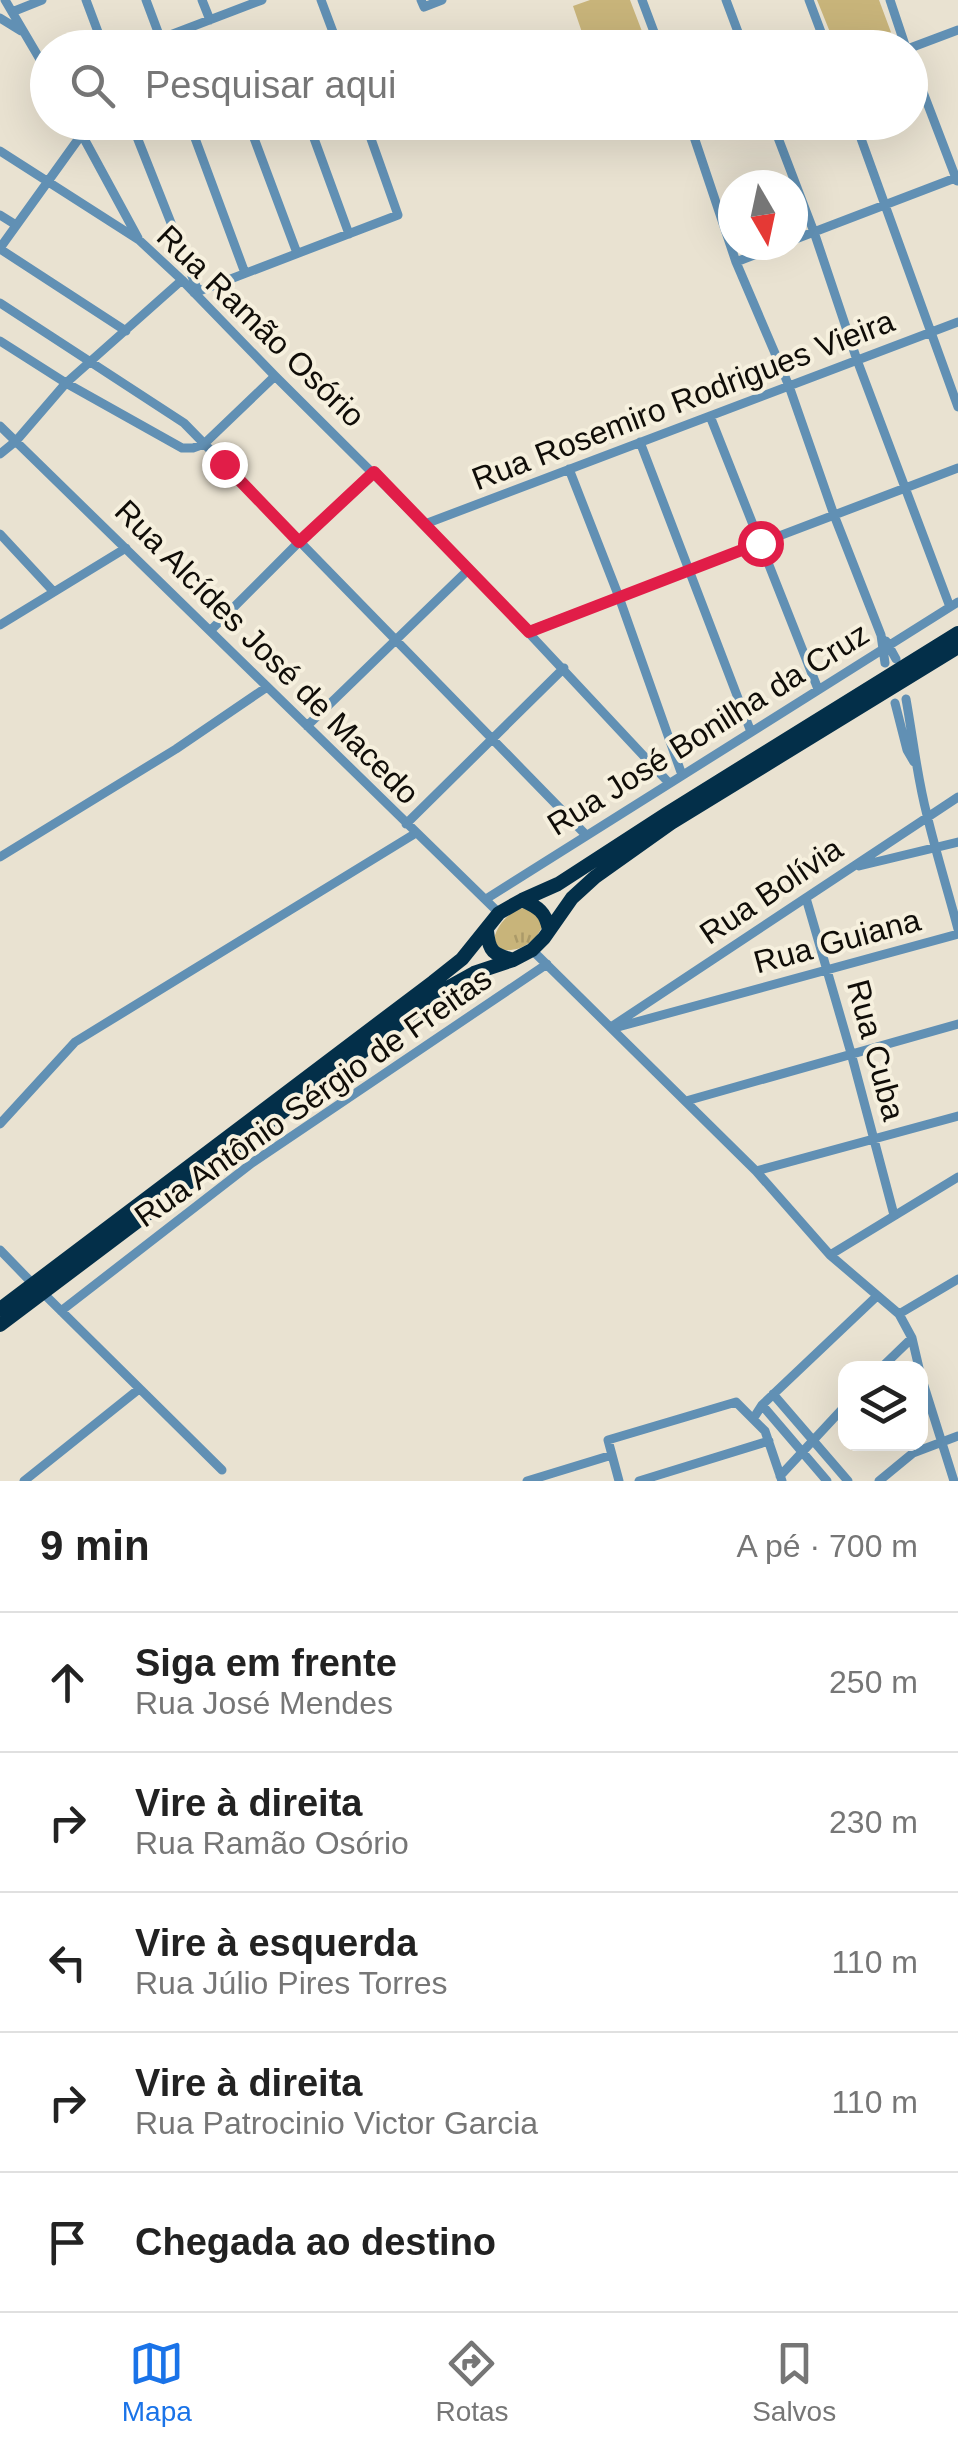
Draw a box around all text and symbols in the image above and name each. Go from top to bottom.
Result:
search box [30,30,928,140]
icon: search [65,58,120,113]
text: Pesquisar aqui [145,64,396,106]
north arrow [718,170,808,260]
street label: Rua Ramão Osório [150,218,372,434]
street label: Rua Rosemiro Rodrigues Vieira [467,303,899,497]
route end [202,442,248,488]
street label: Rua Alcídes José de Macedo [108,493,426,811]
route start [738,521,784,567]
street label: Rua José Bonilha da Cruz [541,615,875,843]
street label: Rua Bolívia [693,830,849,952]
street label: Rua Guiana [750,901,924,980]
street label: Rua Antônio Sérgio de Freitas [128,960,498,1234]
street label: Rua Cuba [840,976,912,1124]
map controls [838,1361,928,1451]
button: layers [838,1361,928,1451]
text: 9 min [40,1522,150,1569]
text: A pé · 700 m [737,1528,918,1564]
text: Siga em frente [135,1642,397,1684]
icon: ahead [40,1655,95,1710]
text: 250 m [829,1664,918,1700]
text: Rua José Mendes [135,1685,393,1721]
text: Vire à direita [135,1782,362,1824]
icon: right [40,1795,95,1850]
text: 230 m [829,1804,918,1840]
text: Rua Ramão Osório [135,1825,409,1861]
text: Vire à esquerda [135,1922,417,1964]
icon: left [40,1935,95,1990]
text: 110 m [831,1944,918,1980]
text: Rua Júlio Pires Torres [135,1965,447,2001]
text: Vire à direita [135,2062,362,2104]
icon: right [40,2075,95,2130]
text: 110 m [831,2084,918,2120]
text: Rua Patrocinio Victor Garcia [135,2105,538,2141]
icon: arrive [40,2215,95,2270]
text: Chegada ao destino [135,2221,496,2263]
tab: Mapa [122,2336,192,2428]
tab: Rotas [435,2336,509,2428]
tab: Salvos [752,2336,836,2428]

